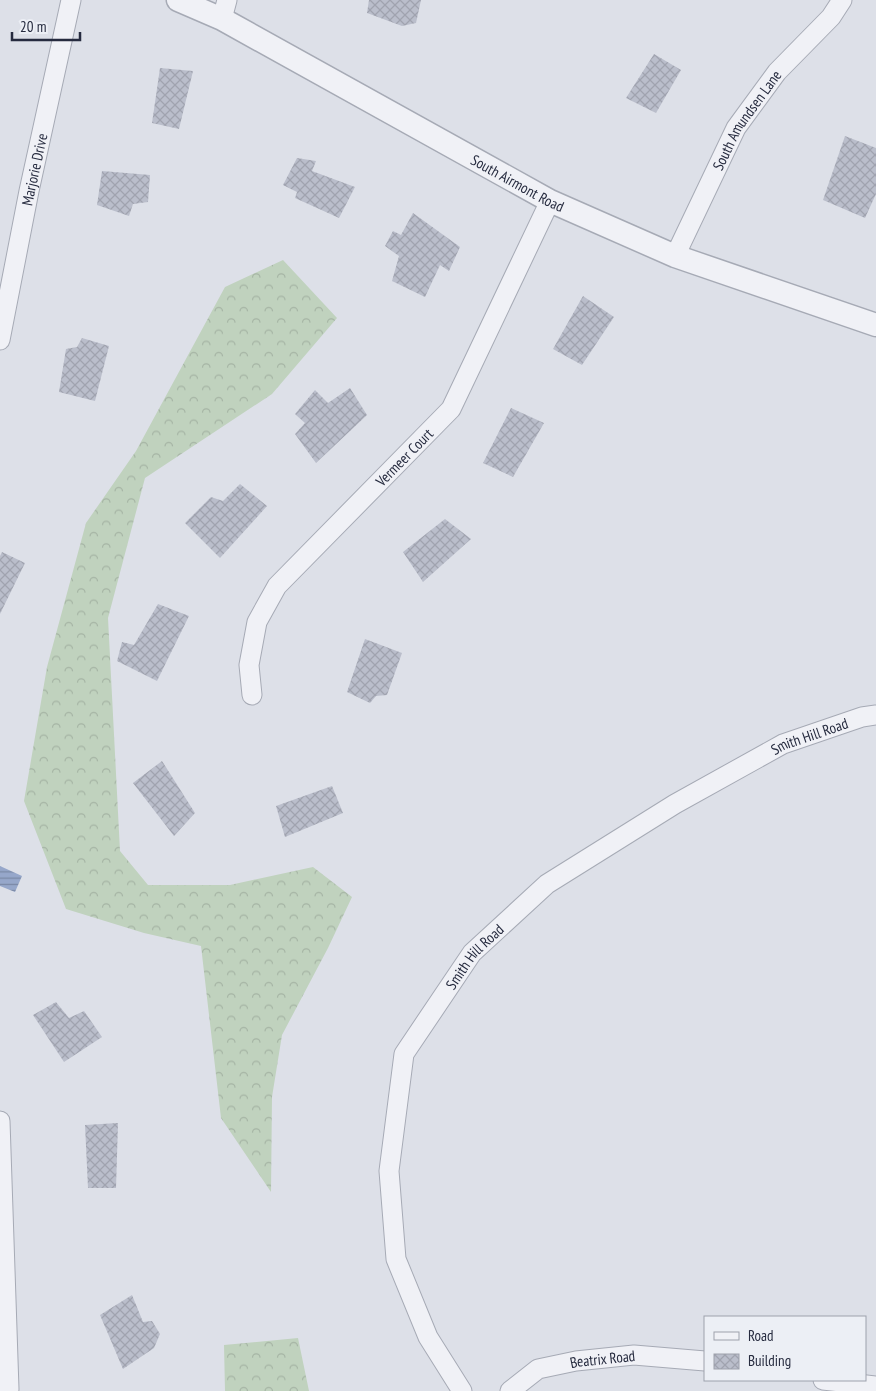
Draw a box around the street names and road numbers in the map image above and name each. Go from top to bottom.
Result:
street label: South Amundsen Lane [708,66,785,173]
street label: Marjorie Drive [17,131,51,207]
street label: South Airmont Road [468,150,567,216]
street label: Vermeer Court [370,424,437,491]
street label: Smith Hill Road [767,713,850,759]
street label: Smith Hill Road [441,920,507,993]
street label: Beatrix Road [568,1345,636,1372]

